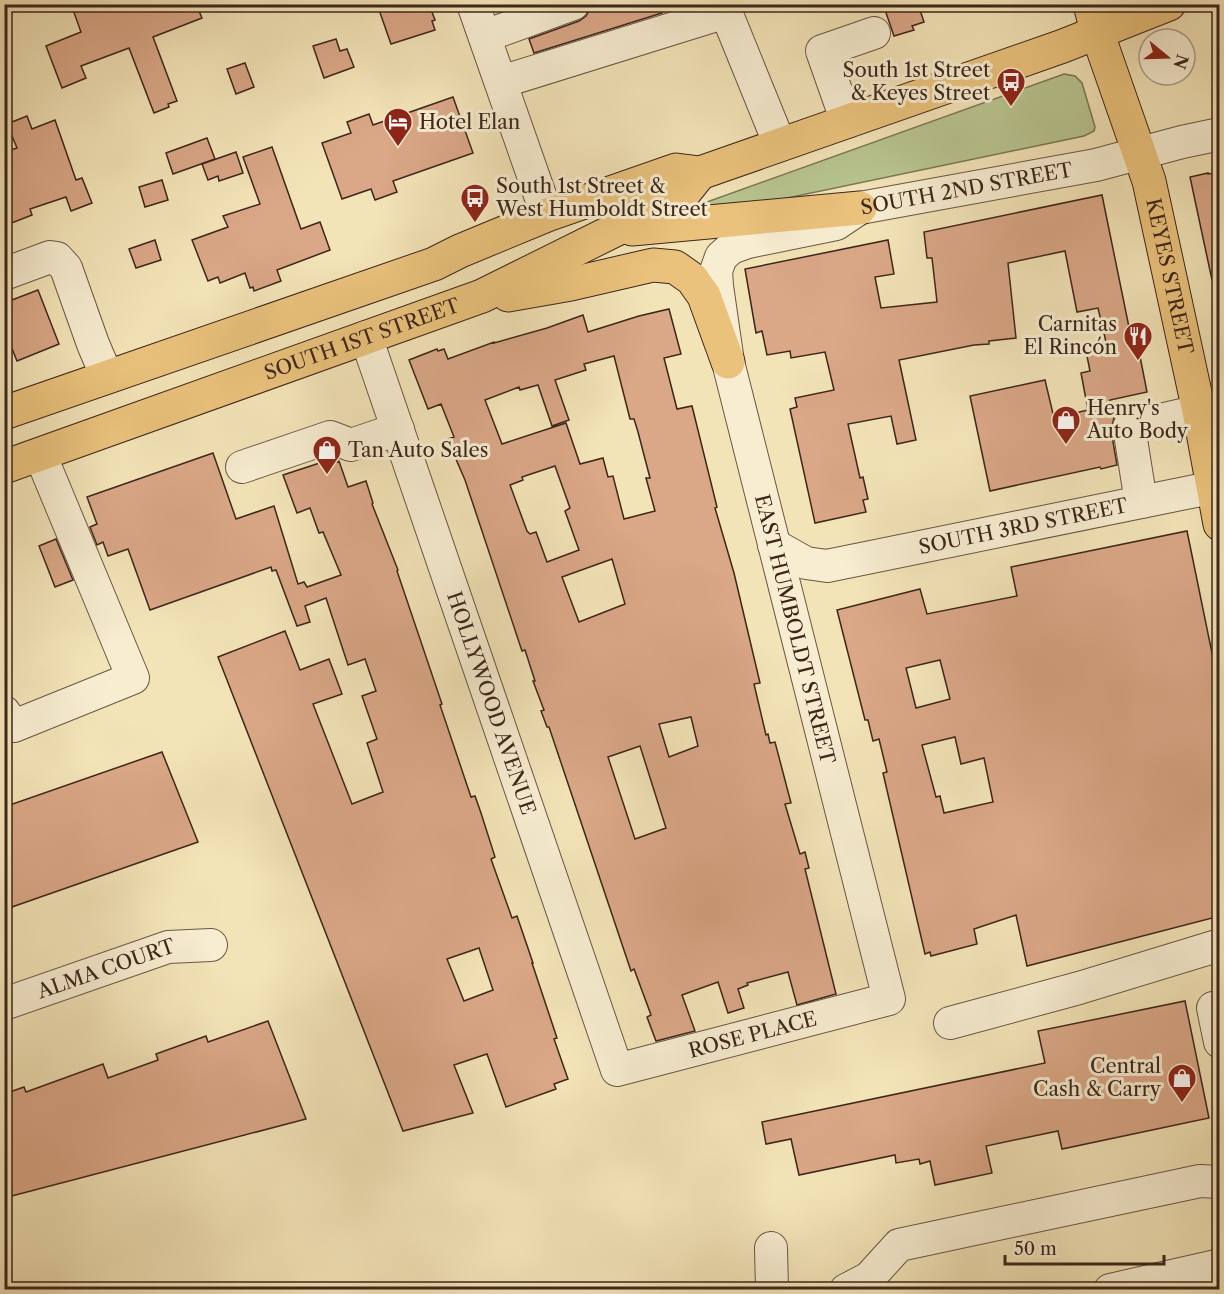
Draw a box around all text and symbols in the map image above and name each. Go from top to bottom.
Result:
north arrow [1137,27,1197,87]
text: N [1169,52,1193,72]
place label: South 1st Street & Keyes Street [842,58,990,105]
bus stop icon: South 1st Street & Keyes Street [995,66,1027,108]
hotel icon: Hotel Elan [382,106,414,148]
place label: Hotel Elan [419,110,521,134]
street label: SOUTH 2ND STREET [859,158,1074,220]
place label: South 1st Street & West Humboldt Street [495,174,708,221]
bus stop icon: South 1st Street & West Humboldt Street [459,182,491,224]
street label: KEYES STREET [1141,196,1198,356]
street label: SOUTH 1ST STREET [261,293,463,385]
place label: Carnitas El Rincón [1023,312,1117,359]
restaurant icon: Carnitas El Rincón [1122,320,1154,362]
place label: Henry's Auto Body [1086,396,1189,443]
shop icon: Henry's Auto Body [1050,404,1082,446]
shop icon: Tan Auto Sales [311,434,343,476]
place label: Tan Auto Sales [348,438,488,462]
street label: EAST HUMBOLDT STREET [750,492,840,766]
street label: SOUTH 3RD STREET [916,493,1130,559]
street label: HOLLYWOOD AVENUE [442,588,541,818]
street label: ALMA COURT [33,934,178,1004]
street label: ROSE PLACE [686,1006,819,1063]
place label: Central Cash & Carry [1033,1054,1162,1101]
shop icon: Central Cash & Carry [1166,1062,1198,1104]
scale bar [1005,1228,1164,1266]
text: 50 m [1014,1238,1057,1260]

